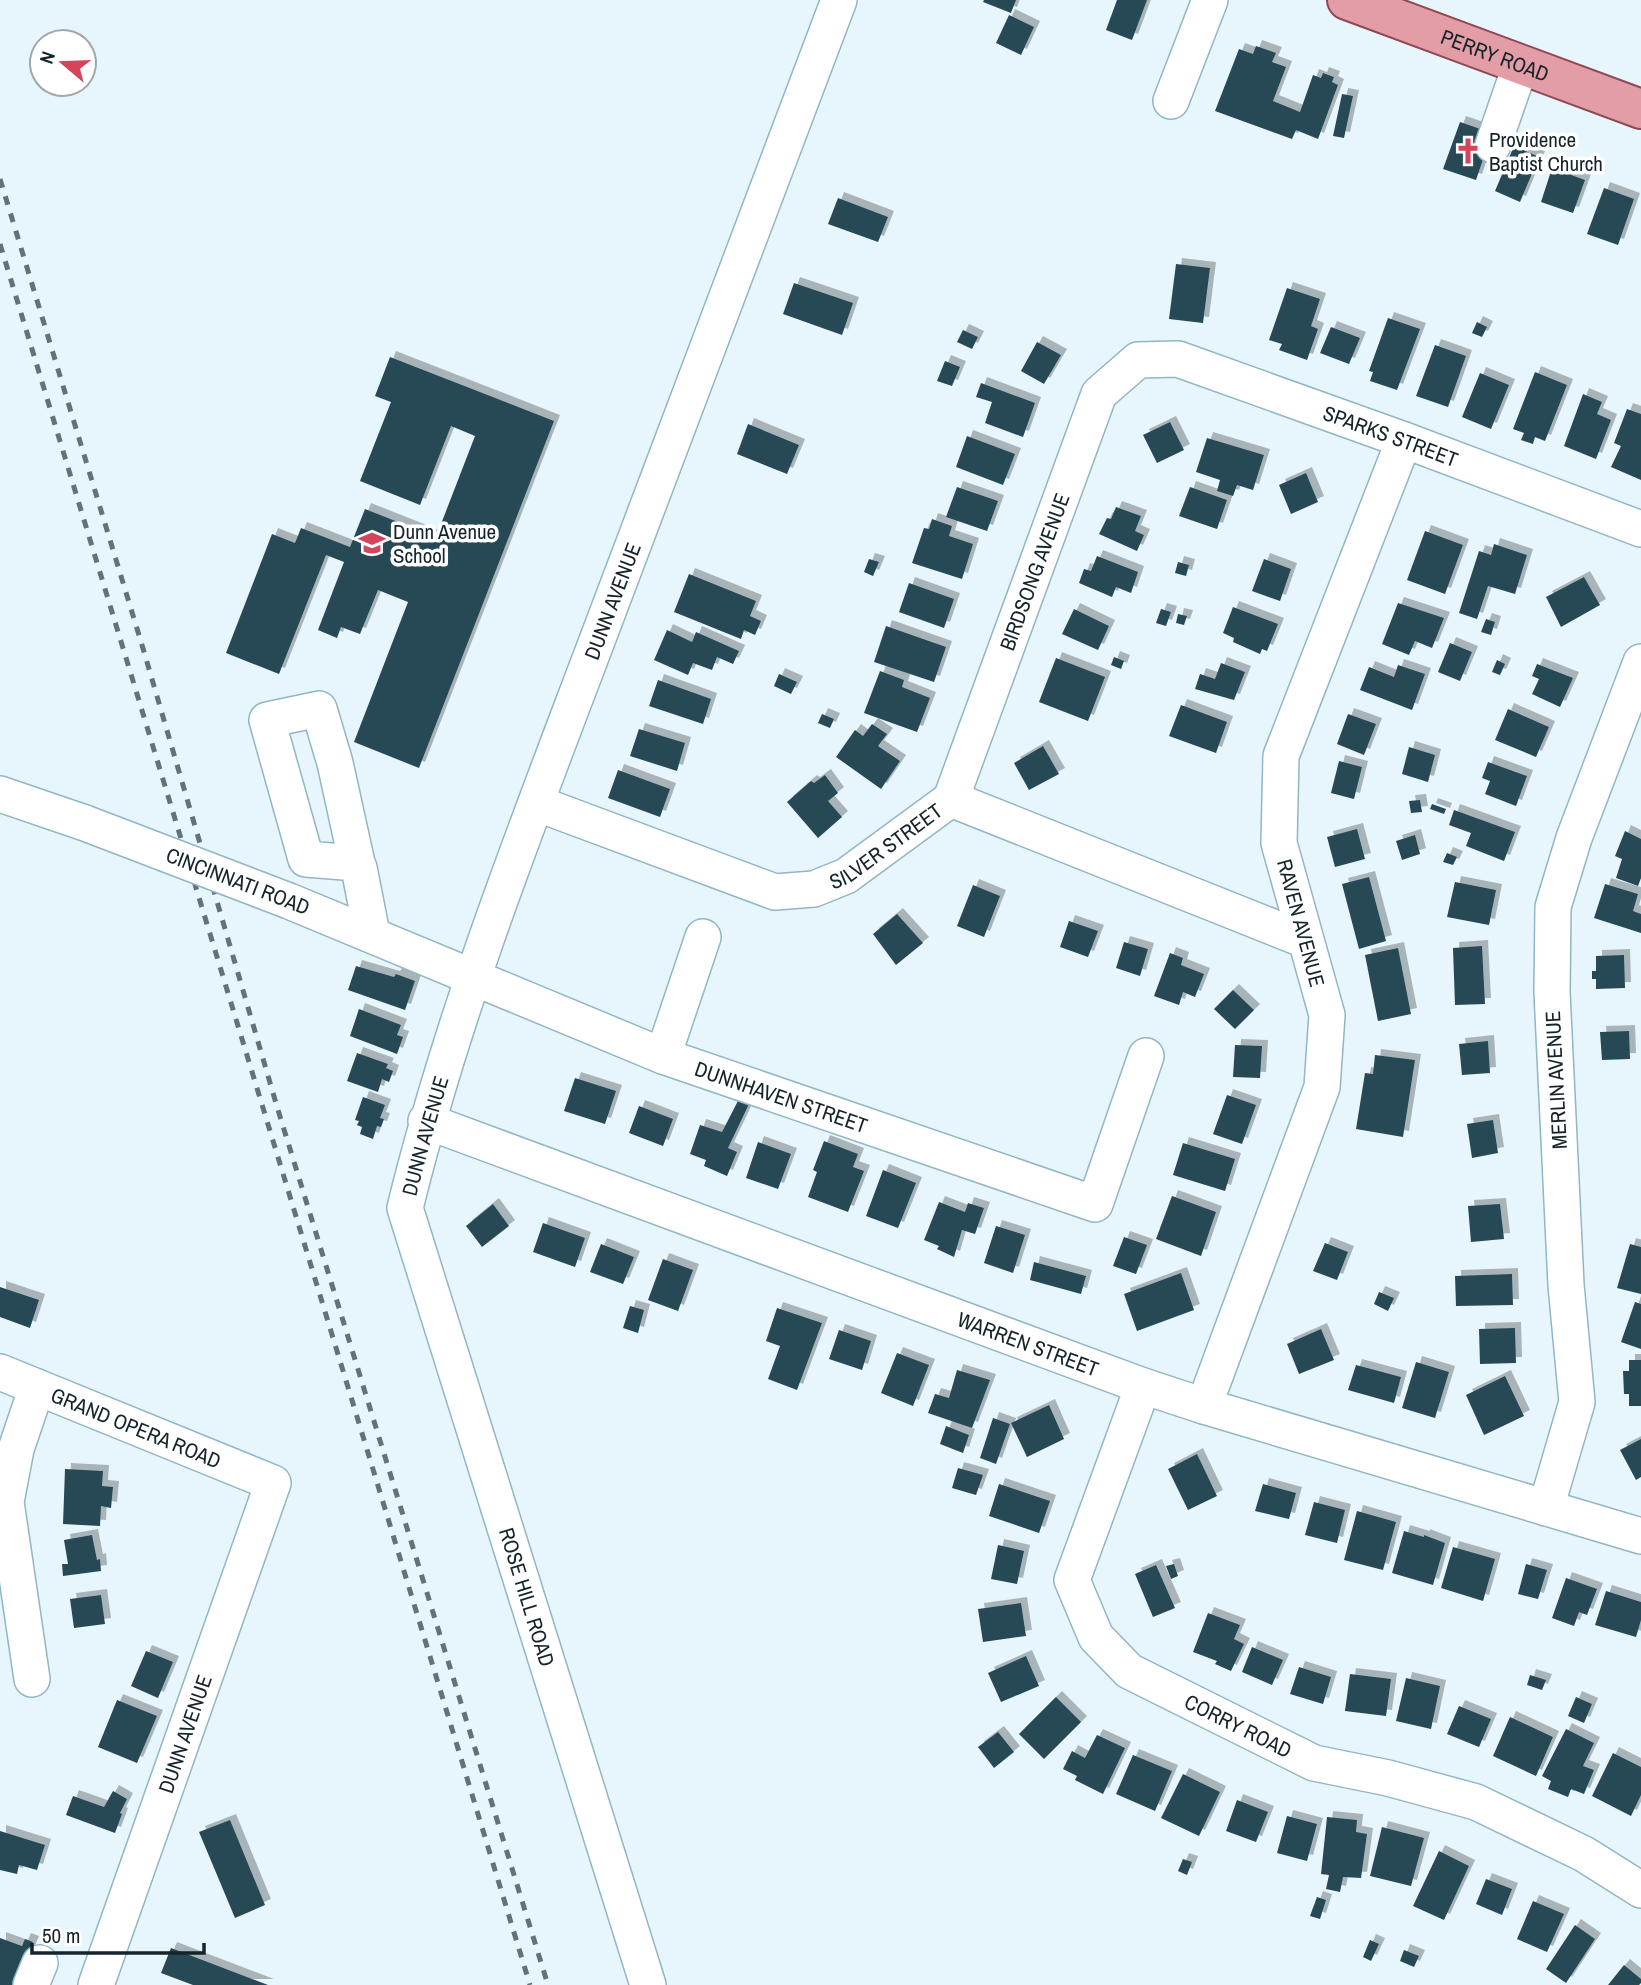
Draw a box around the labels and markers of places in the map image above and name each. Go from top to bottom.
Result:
place label: Providence Baptist Church [1489,125,1603,178]
church icon: Providence Baptist Church [1453,136,1483,166]
place label: Dunn Avenue School [393,517,496,570]
school or university icon: Dunn Avenue School [357,528,387,558]

